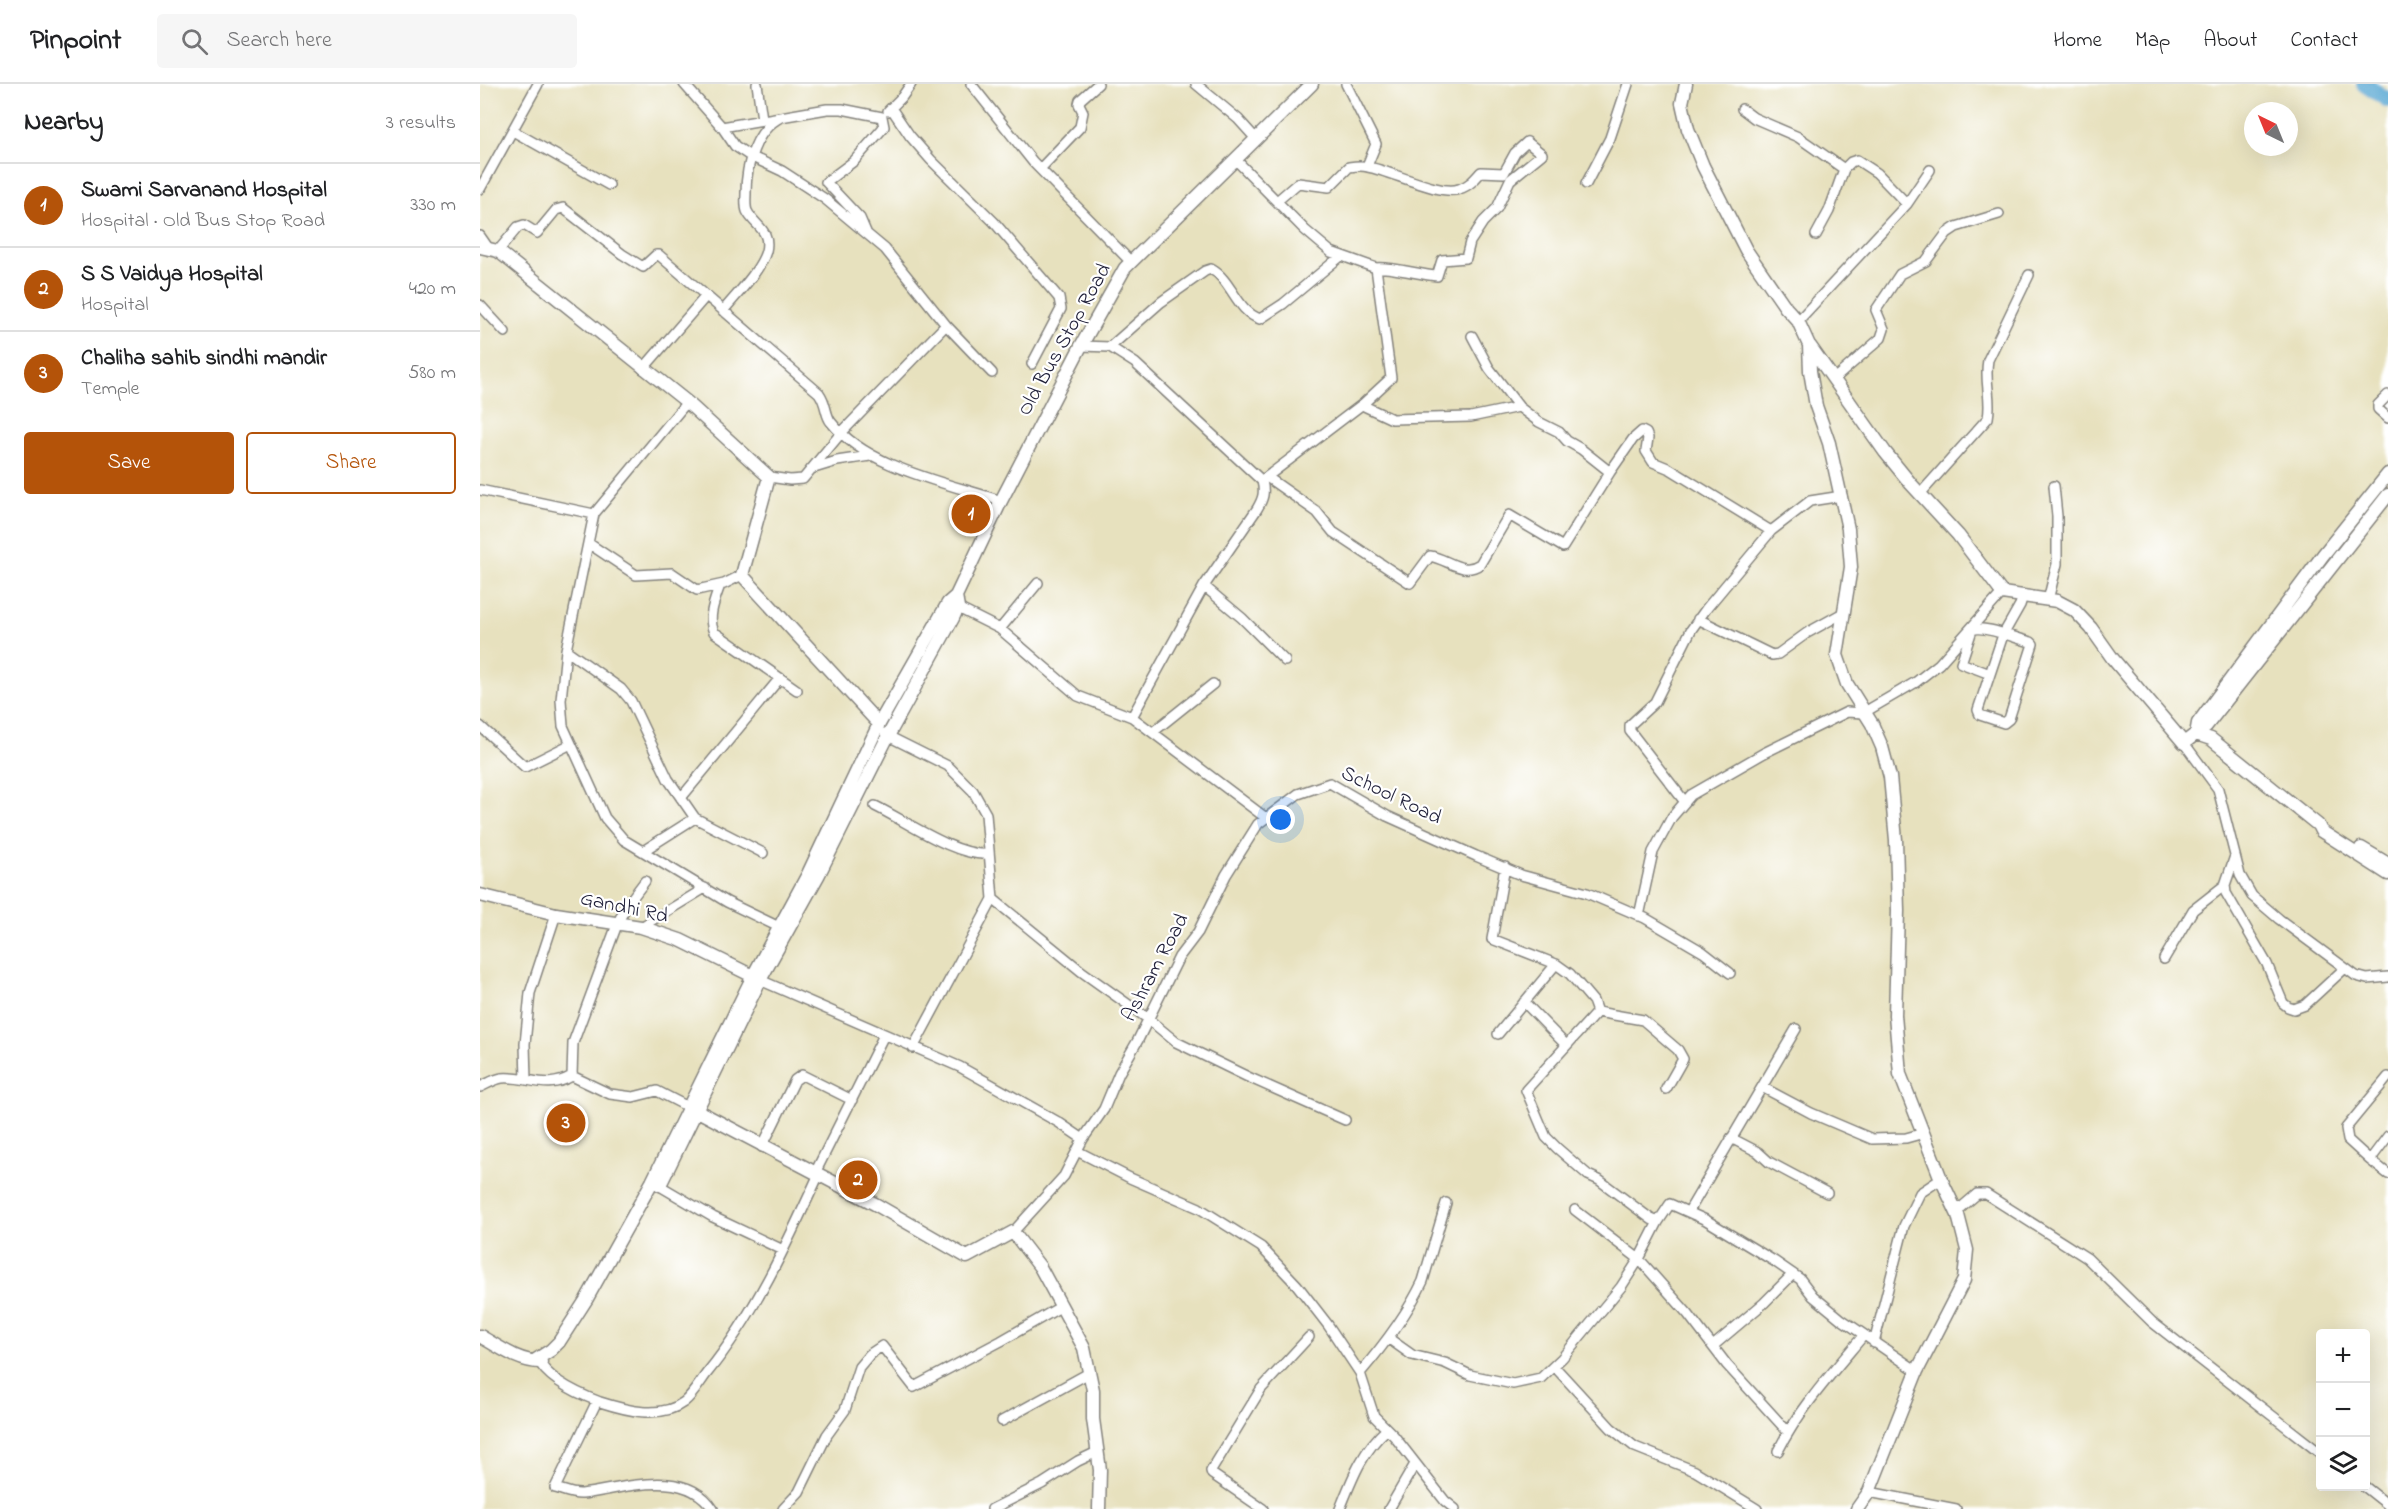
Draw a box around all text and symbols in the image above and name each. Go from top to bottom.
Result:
search box [157,14,577,68]
text: Pinpoint [30,21,121,62]
icon: search [178,25,211,58]
text: Search here [226,25,332,57]
text: Home [2053,26,2102,56]
text: Map [2135,26,2170,56]
text: About [2203,26,2257,56]
text: Contact [2290,26,2358,56]
north arrow [2244,102,2298,156]
text: Nearby [24,104,103,142]
text: 3 results [386,109,456,138]
text: Swami Sarvanand Hospital [81,175,327,207]
text: 1 [40,191,47,220]
text: 330 m [410,191,456,220]
text: Hospital · Old Bus Stop Road [81,207,325,236]
street label: Old Bus Stop Road [1011,258,1119,422]
text: S S Vaidya Hospital [81,259,263,291]
text: 2 [39,275,48,304]
text: 420 m [409,275,456,304]
text: Hospital [81,291,149,320]
text: Chaliha sahib sindhi mandir [81,343,327,375]
text: 3 [39,359,48,388]
text: 580 m [408,359,456,388]
text: Temple [81,375,140,404]
button: Save [24,432,234,494]
button: Share [246,432,456,494]
pin: 1 [952,492,990,536]
street label: School Road [1336,759,1446,833]
your location [1266,805,1295,834]
street label: Gandhi Rd [577,884,671,932]
street label: Ashram Road [1115,908,1197,1027]
pin: 3 [546,1100,586,1146]
pin: 2 [838,1158,878,1202]
map controls [2316,1329,2370,1491]
button: + [2316,1329,2370,1383]
button: − [2316,1383,2370,1437]
button: layers [2316,1437,2370,1491]

